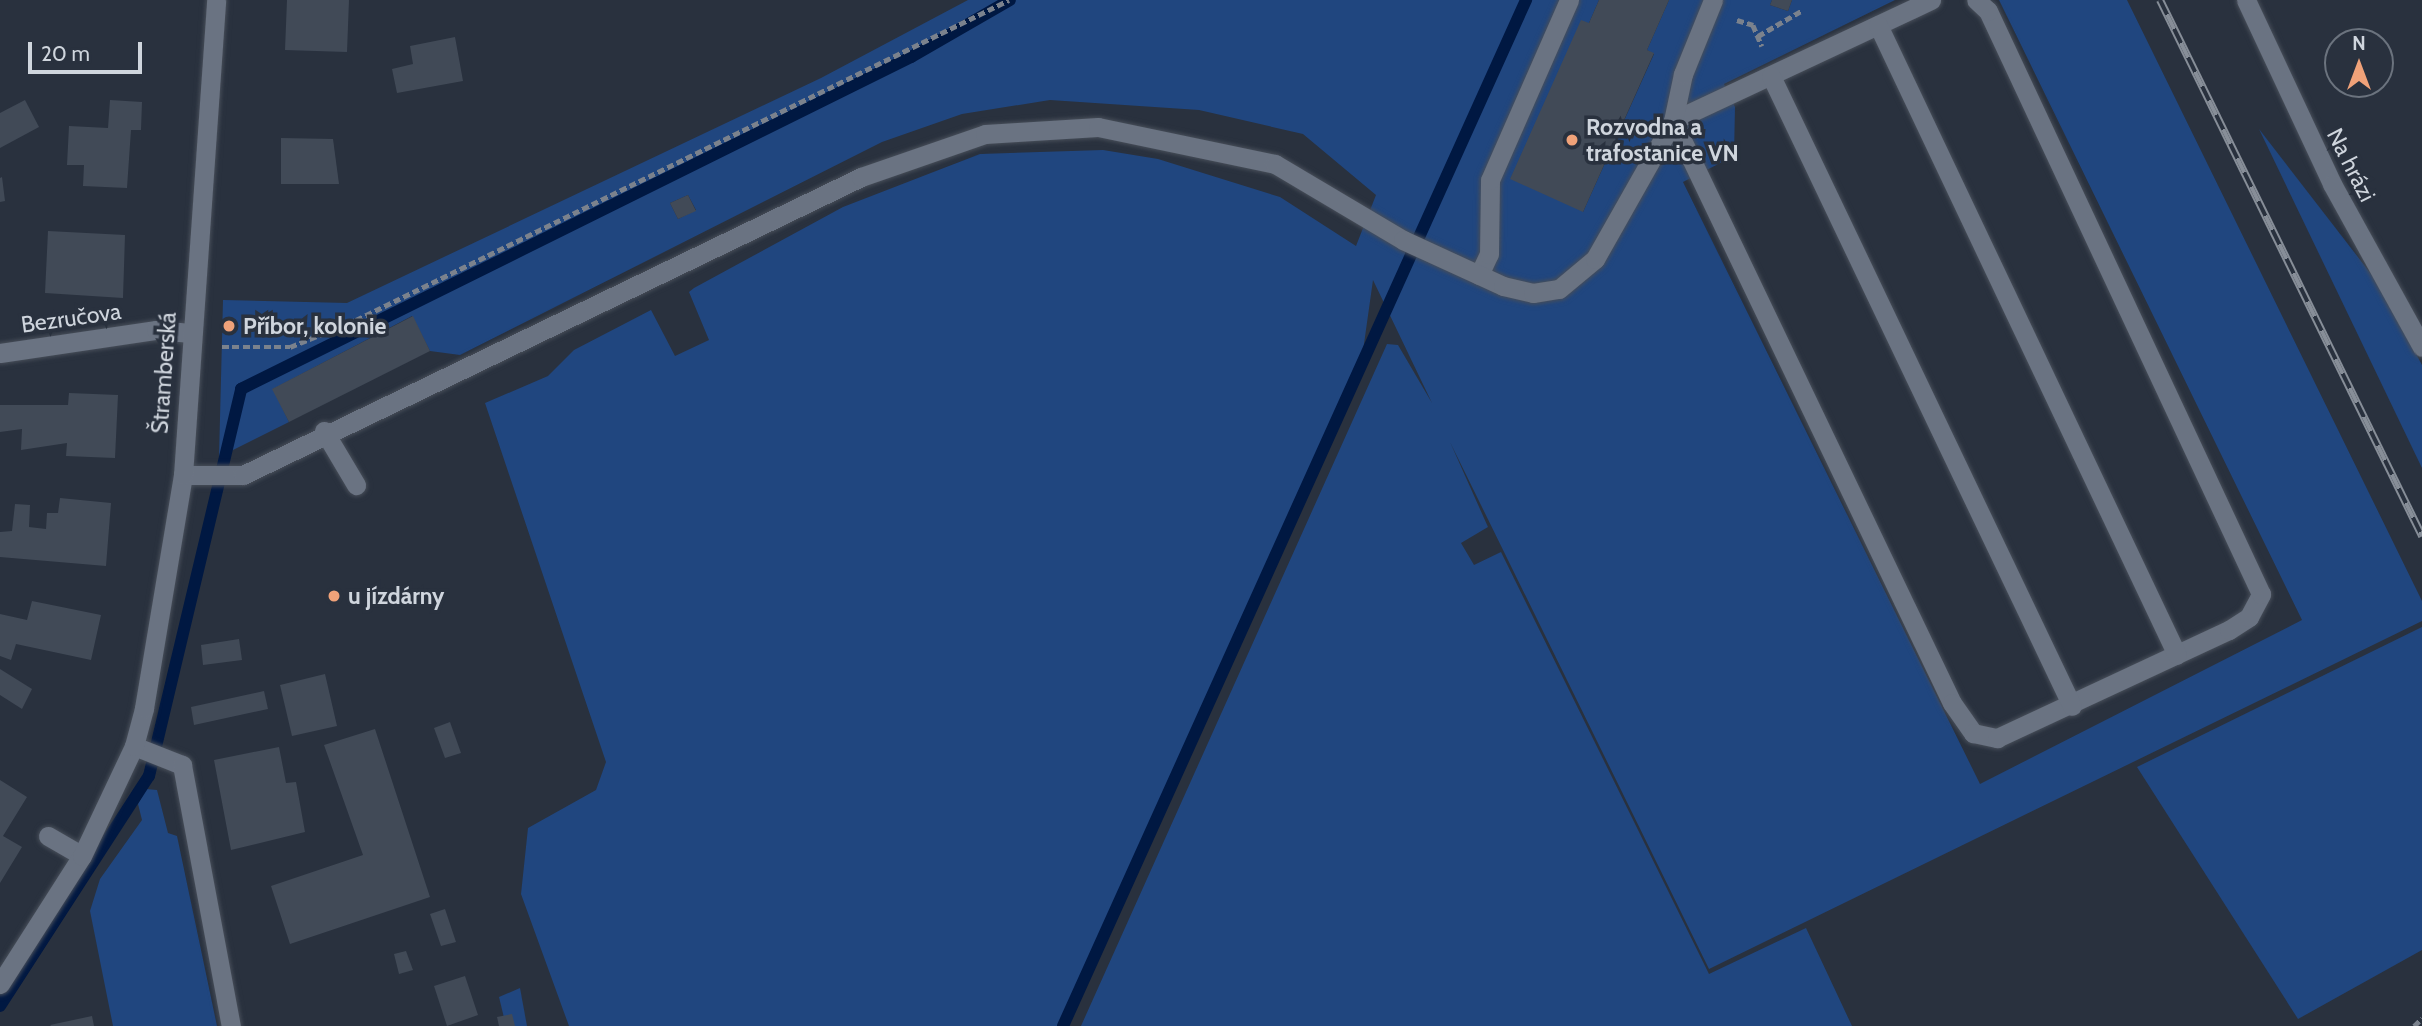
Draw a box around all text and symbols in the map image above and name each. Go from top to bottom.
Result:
scale bar [32,28,145,72]
north arrow [2324,28,2394,98]
text: N [2352,32,2366,55]
text: 20 m [41,41,90,66]
place label: Rozvodna a trafostanice VN [1586,113,1739,167]
street label: Na hrázi [2321,124,2381,206]
marker: Rozvodna a trafostanice VN [1564,132,1580,148]
street label: Bezručova [19,297,123,339]
street label: Štramberská [146,311,182,435]
place label: Příbor, kolonie [243,312,386,340]
marker: Příbor, kolonie [221,318,237,334]
place label: u jízdárny [348,582,444,610]
marker: u jízdárny [326,588,342,604]

